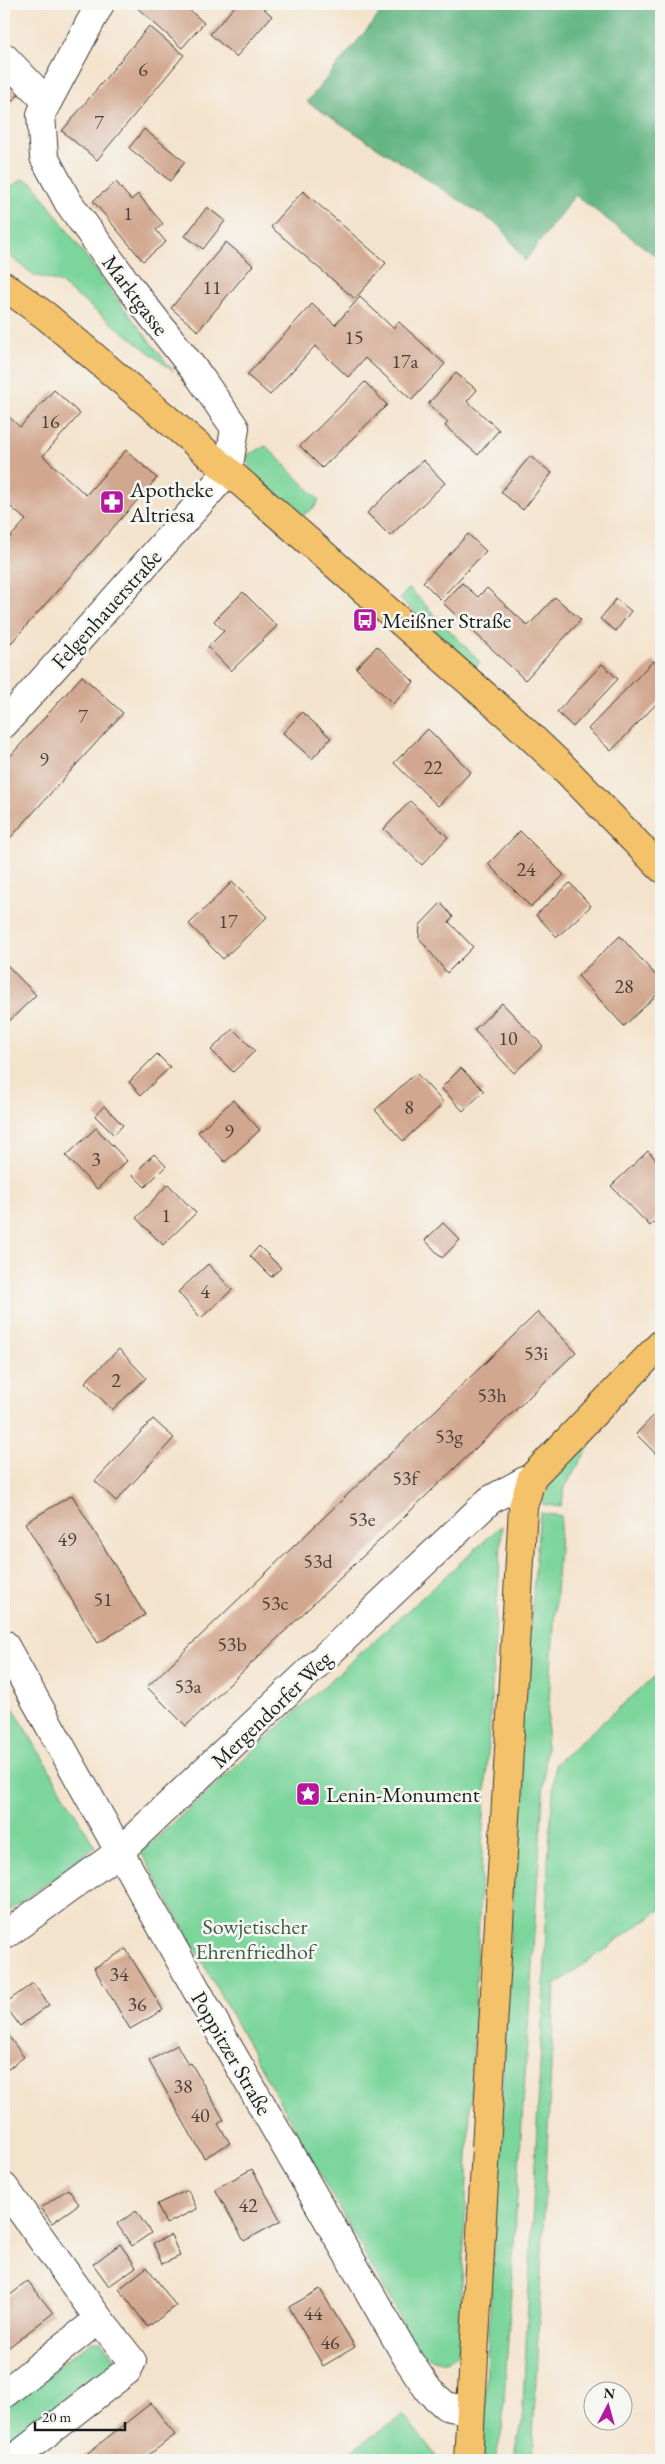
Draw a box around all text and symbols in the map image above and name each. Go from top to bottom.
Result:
house number: 6 [138,56,148,82]
house number: 7 [94,109,104,135]
house number: 1 [123,200,133,226]
street label: Marktgasse [96,249,176,342]
house number: 11 [202,274,222,300]
house number: 15 [344,324,364,350]
house number: 17a [391,348,419,374]
house number: 16 [40,408,60,434]
place label: Apotheke Altriesa [129,475,214,529]
pharmacy icon: Apotheke Altriesa [99,489,125,515]
street label: Felgenhauerstraße [45,543,168,675]
place label: Meißner Straße [382,606,512,635]
bus stop icon: Meißner Straße [352,607,378,633]
house number: 7 [78,703,88,729]
house number: 9 [39,746,49,772]
house number: 22 [423,754,443,780]
house number: 24 [516,856,536,882]
house number: 17 [218,908,238,934]
house number: 28 [614,973,634,999]
house number: 10 [498,1025,518,1051]
house number: 8 [404,1094,414,1120]
house number: 9 [224,1118,234,1144]
house number: 3 [91,1146,101,1172]
house number: 1 [161,1202,171,1228]
house number: 4 [200,1278,210,1304]
house number: 53i [524,1340,548,1366]
house number: 2 [111,1367,121,1393]
house number: 53h [477,1382,507,1408]
house number: 53g [435,1423,463,1449]
house number: 53f [392,1465,420,1491]
house number: 53e [349,1506,376,1532]
house number: 49 [57,1526,77,1552]
house number: 53d [303,1548,334,1574]
house number: 51 [93,1586,113,1612]
house number: 53c [261,1590,289,1616]
house number: 53b [217,1631,247,1657]
street label: Mergendorfer Weg [205,1644,338,1774]
house number: 53a [174,1673,202,1699]
place label: Lenin-Monument [326,1780,480,1809]
place icon: Lenin-Monument [295,1781,321,1807]
park label: Sowjetischer Ehrenfriedhof [195,1912,318,1966]
house number: 34 [109,1961,129,1987]
street label: Poppitzer Straße [184,1986,279,2121]
house number: 36 [127,1991,147,2017]
house number: 38 [173,2073,193,2099]
house number: 40 [190,2102,210,2128]
house number: 42 [238,2192,258,2218]
house number: 44 [303,2300,323,2326]
house number: 46 [320,2329,340,2355]
north arrow [582,2382,632,2432]
text: N [603,2384,617,2403]
scale bar [35,2399,125,2431]
text: 20 m [42,2407,71,2426]

